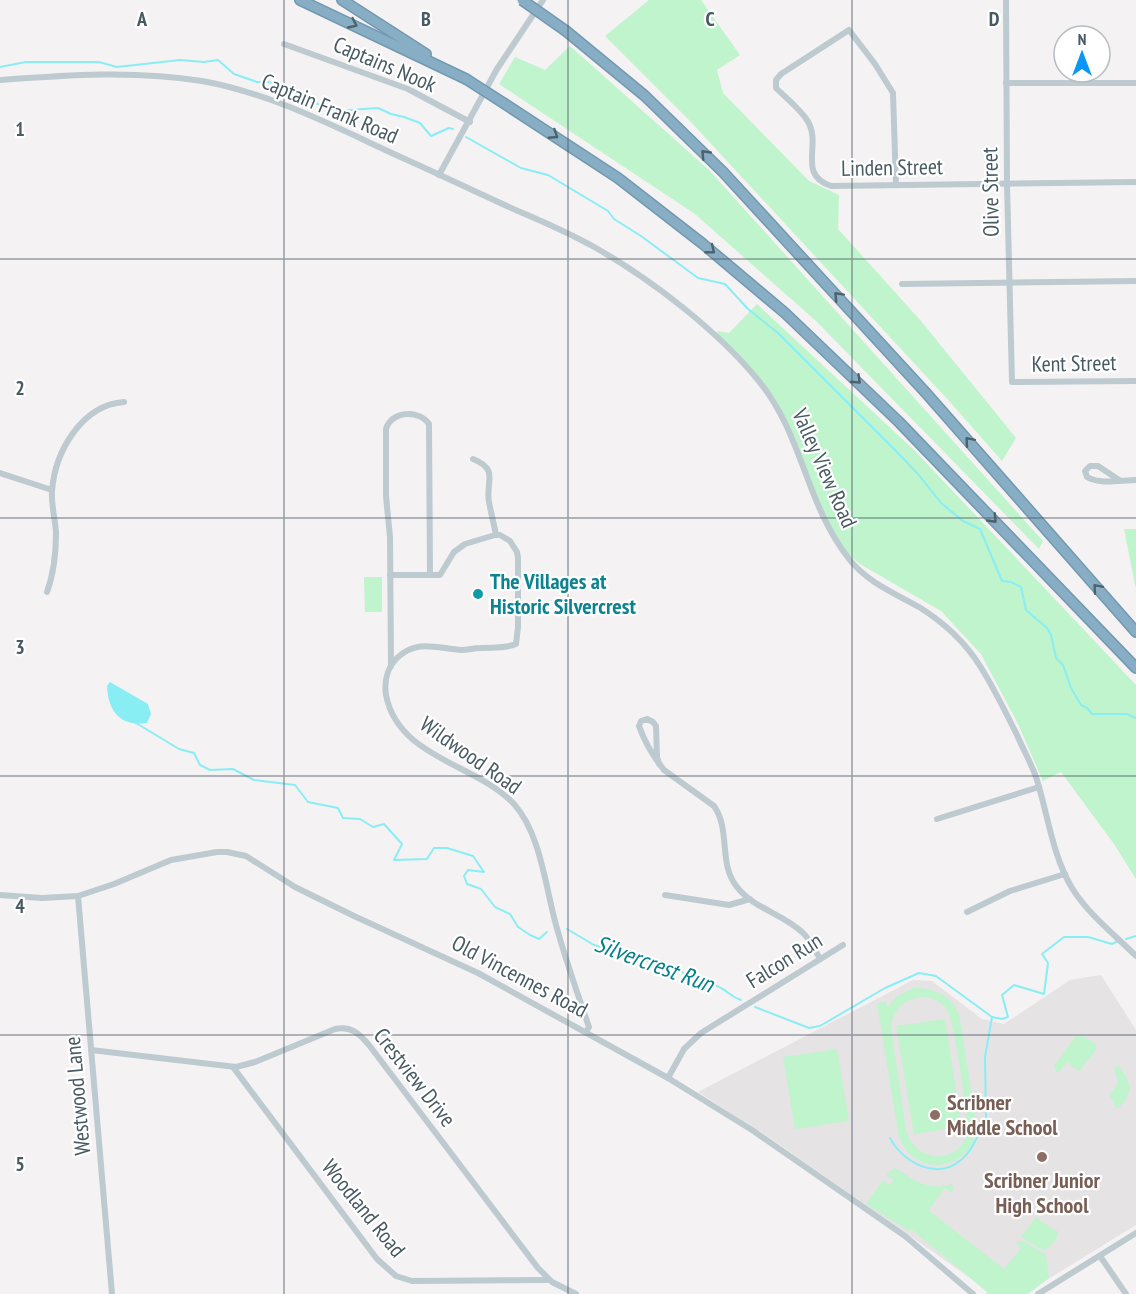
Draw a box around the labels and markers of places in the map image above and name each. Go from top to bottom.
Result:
place label: The Villages at Historic Silvercrest [490,567,636,620]
marker: The Villages at Historic Silvercrest [471,587,485,601]
place label: Scribner Middle School [947,1088,1058,1141]
marker: Scribner Middle School [928,1108,942,1122]
marker: Scribner Junior High School [1035,1150,1049,1164]
place label: Scribner Junior High School [984,1166,1101,1219]

